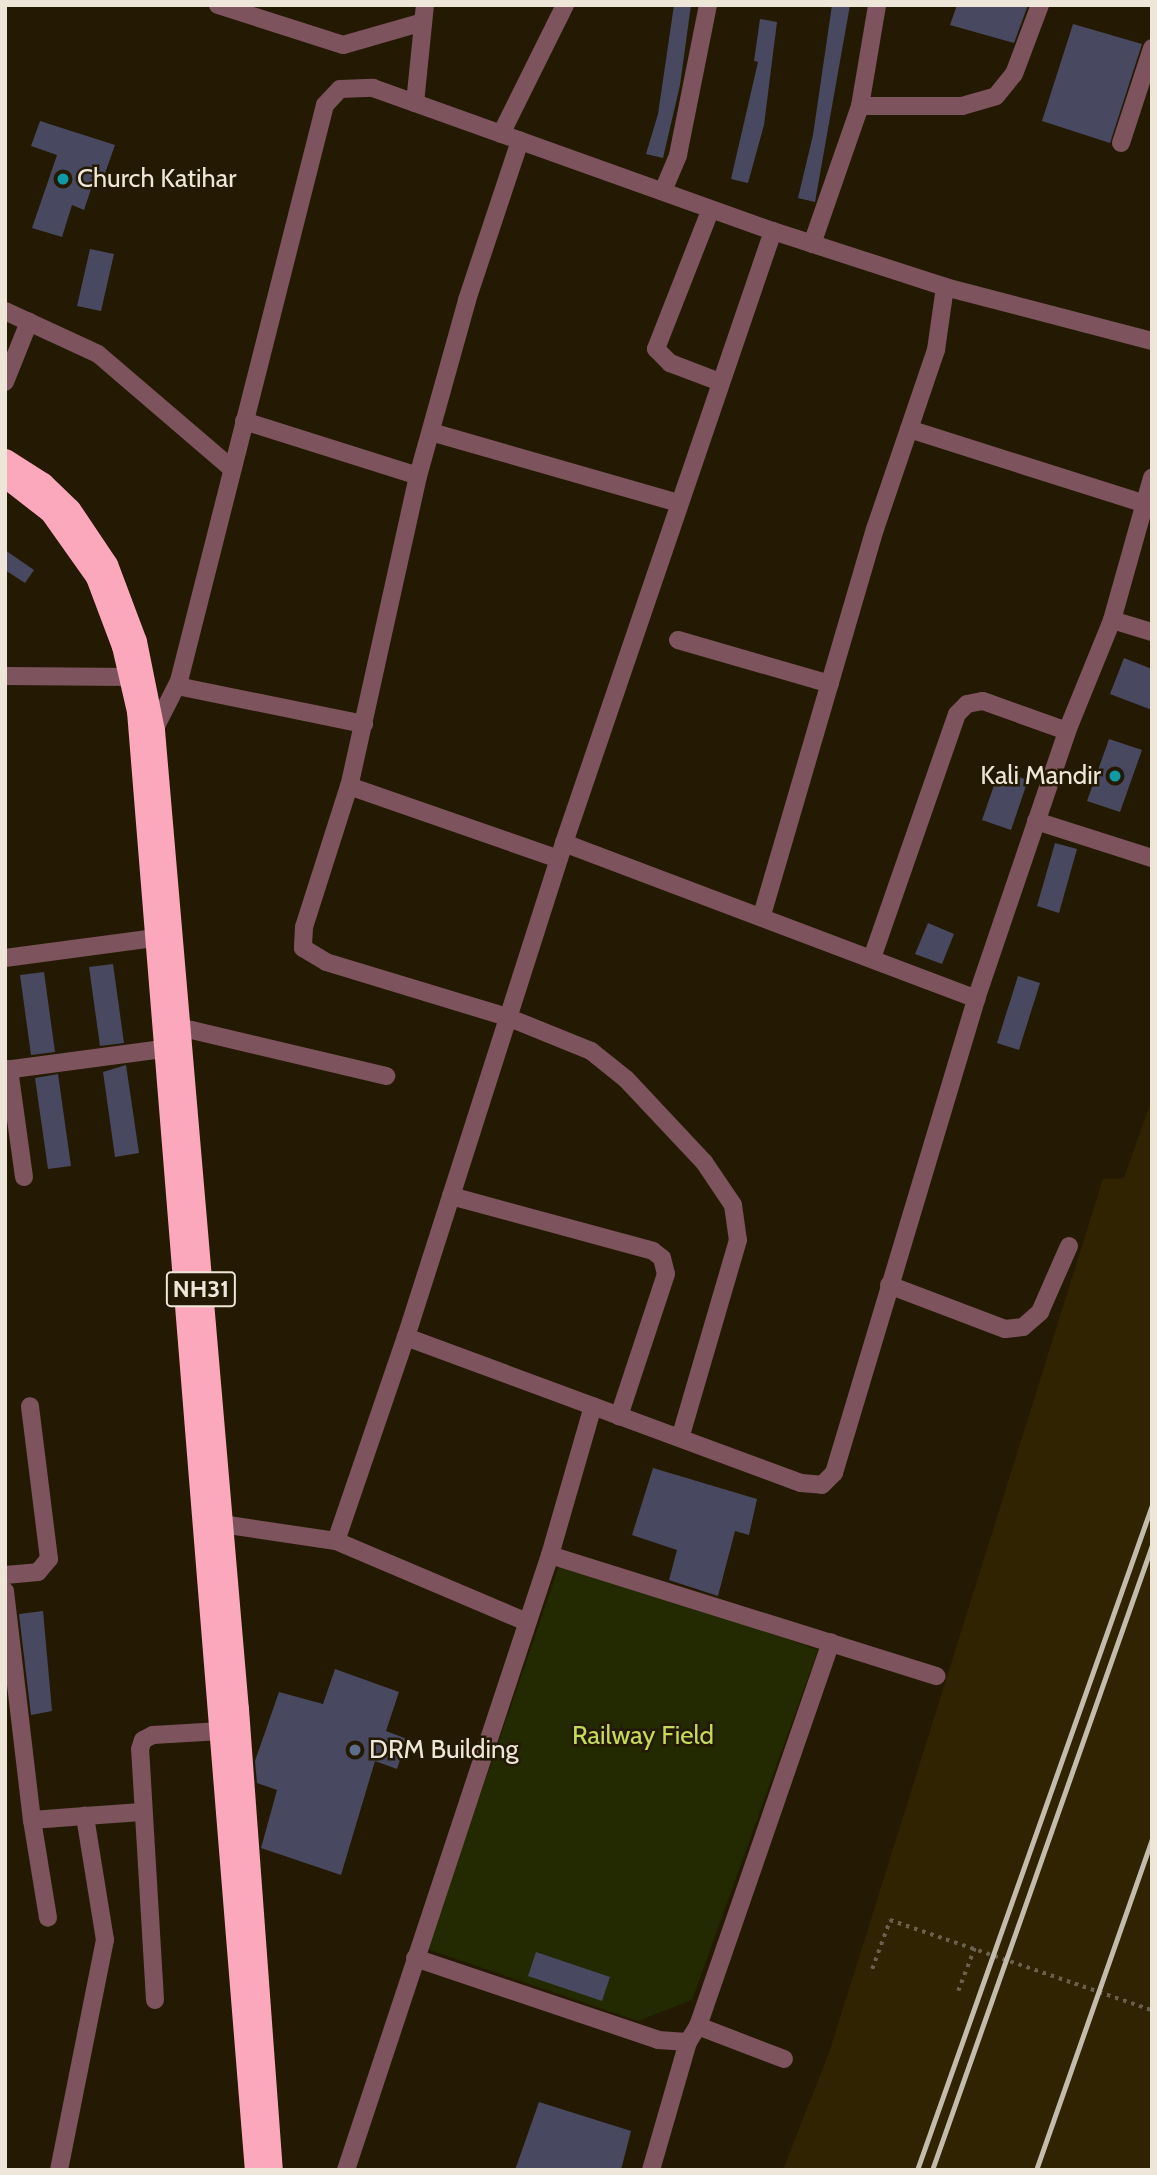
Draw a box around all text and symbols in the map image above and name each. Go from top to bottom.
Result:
place label: Church Katihar [77,163,236,195]
marker: Church Katihar [55,171,71,187]
place label: Kali Mandir [980,760,1101,792]
marker: Kali Mandir [1107,768,1123,784]
road number: NH31 [164,1268,238,1310]
park label: Railway Field [572,1720,714,1752]
place label: DRM Building [369,1734,518,1766]
marker: DRM Building [347,1742,363,1758]

